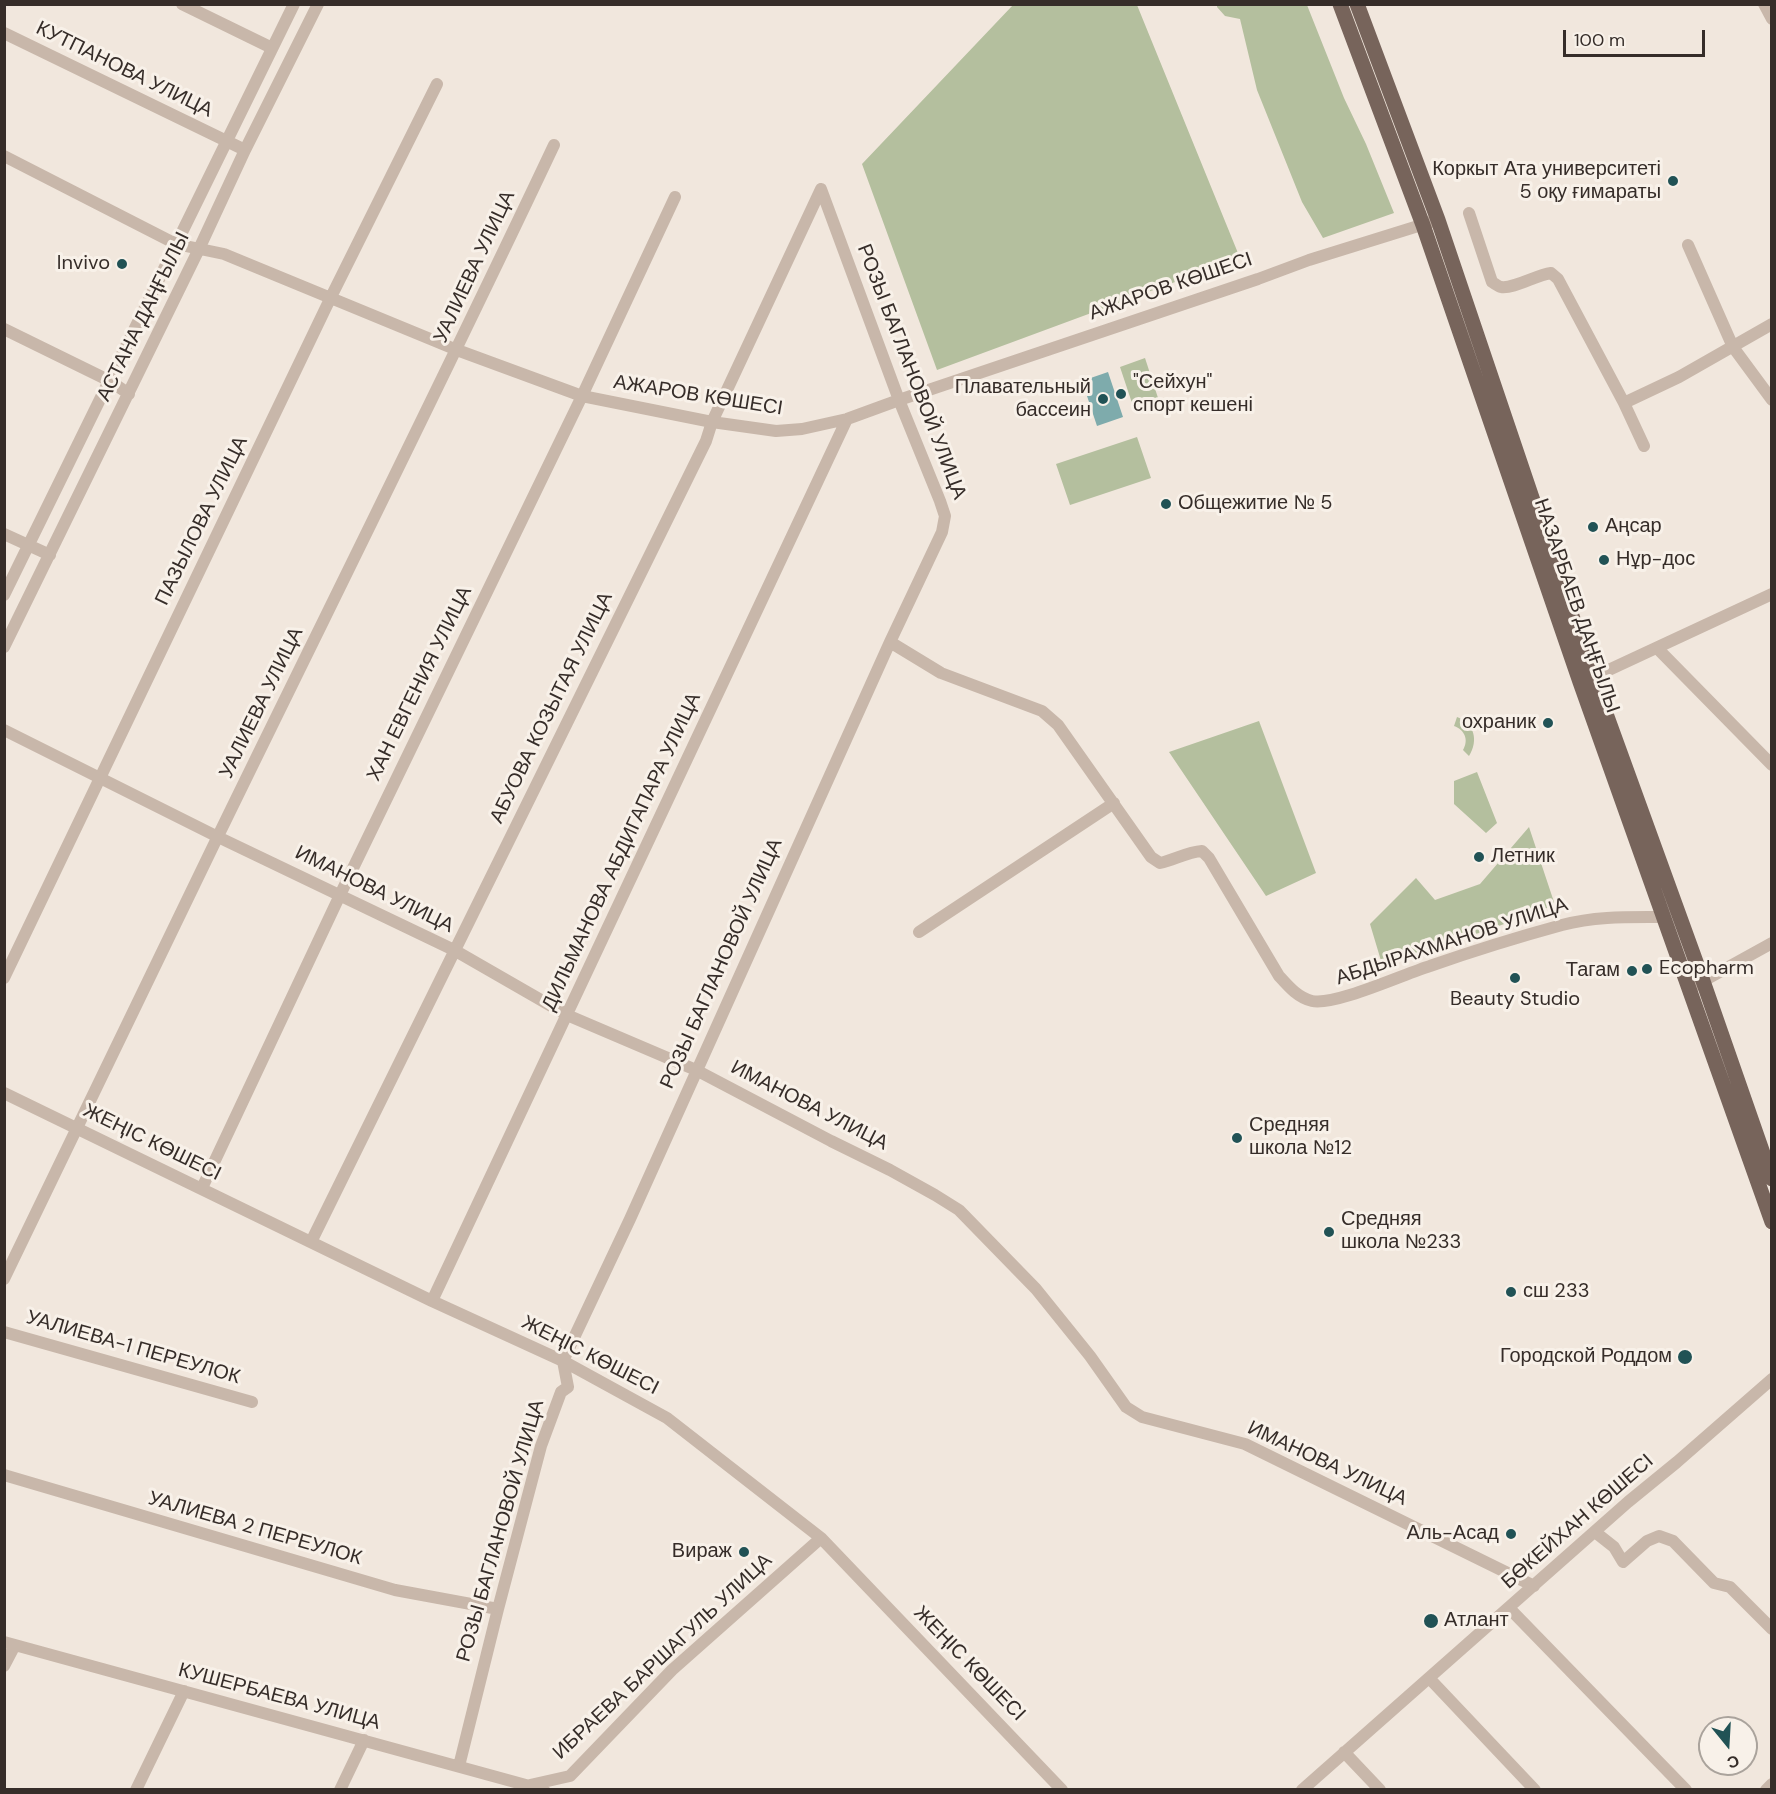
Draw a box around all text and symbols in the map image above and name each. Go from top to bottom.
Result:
street label: КУТПАНОВА УЛИЦА [32,17,216,123]
scale bar [1566,18,1708,56]
text: 100 m [1574,28,1625,52]
place label: Коркыт Ата университеті 5 оқу ғимараты [1432,158,1661,205]
marker: Коркыт Ата университеті 5 оқу ғимараты [1666,174,1680,188]
street label: УАЛИЕВА УЛИЦА [429,187,521,347]
street label: АСТАНА ДАҢҒЫЛЫ [93,228,195,406]
street label: РОЗЫ БАГЛАНОВОЙ УЛИЦА [851,241,971,503]
street label: АЖАРОВ КӨШЕСІ [1086,248,1256,326]
place label: Invivo [57,252,110,276]
marker: Invivo [115,257,129,271]
street label: АЖАРОВ КӨШЕСІ [612,371,784,421]
place label: "Сейхун" спорт кешені [1133,371,1253,418]
place label: Плавательный бассеин [955,376,1091,423]
marker: "Сейхун" спорт кешені [1114,387,1128,401]
marker: Плавательный бассеин [1096,392,1110,406]
street label: ПАЗЫЛОВА УЛИЦА [151,433,253,609]
place label: Общежитие № 5 [1178,492,1332,516]
street label: НАЗАРБАЕВ ДАҢҒЫЛЫ [1528,496,1624,716]
marker: Общежитие № 5 [1159,497,1173,511]
place label: Аңсар [1605,515,1662,539]
marker: Аңсар [1586,520,1600,534]
place label: Нұр-дос [1616,548,1695,572]
marker: Нұр-дос [1597,553,1611,567]
street label: ХАН ЕВГЕНИЯ УЛИЦА [362,583,478,785]
street label: АБУОВА КОЗЫТАЯ УЛИЦА [486,589,618,827]
street label: УАЛИЕВА УЛИЦА [215,624,309,782]
street label: ДИЛЬМАНОВА АБДИГАПАРА УЛИЦА [538,689,706,1015]
place label: охраник [1462,711,1536,735]
marker: охраник [1541,716,1555,730]
street label: РОЗЫ БАГЛАНОВОЙ УЛИЦА [656,835,788,1093]
street label: ИМАНОВА УЛИЦА [291,841,457,939]
place label: Летник [1491,845,1555,869]
marker: Летник [1472,850,1486,864]
street label: АБДЫРАХМАНОВ УЛИЦА [1333,893,1571,991]
place label: Ecopharm [1659,957,1754,981]
place label: Тагам [1566,959,1620,983]
marker: Ecopharm [1640,962,1654,976]
marker: Тагам [1625,964,1639,978]
marker: Beauty Studio [1508,971,1522,985]
place label: Beauty Studio [1450,988,1580,1012]
street label: ИМАНОВА УЛИЦА [726,1056,892,1156]
street label: ЖЕҢІС КӨШЕСІ [79,1099,225,1187]
place label: Средняя школа №12 [1249,1114,1352,1161]
marker: Средняя школа №12 [1230,1131,1244,1145]
place label: Средняя школа №233 [1341,1208,1461,1255]
marker: Средняя школа №233 [1322,1225,1336,1239]
place label: сш 233 [1523,1280,1590,1304]
marker: сш 233 [1504,1285,1518,1299]
street label: УАЛИЕВА-1 ПЕРЕУЛОК [23,1306,243,1390]
street label: ЖЕҢІС КӨШЕСІ [518,1311,662,1401]
place label: Городской Роддом [1500,1345,1672,1369]
marker: Городской Роддом [1676,1348,1694,1366]
street label: РОЗЫ БАГЛАНОВОЙ УЛИЦА [452,1397,550,1665]
street label: ИМАНОВА УЛИЦА [1243,1416,1411,1512]
street label: БӨКЕЙХАН КӨШЕСІ [1497,1450,1659,1594]
street label: УАЛИЕВА 2 ПЕРЕУЛОК [146,1487,364,1571]
place label: Аль-Асад [1407,1522,1499,1546]
marker: Аль-Асад [1504,1527,1518,1541]
place label: Вираж [672,1540,732,1564]
marker: Вираж [737,1545,751,1559]
street label: ИБРАЕВА БАРШАГУЛЬ УЛИЦА [549,1549,777,1765]
street label: ЖЕҢІС КӨШЕСІ [908,1602,1030,1726]
place label: Атлант [1444,1609,1509,1633]
marker: Атлант [1422,1612,1440,1630]
street label: КУШЕРБАЕВА УЛИЦА [175,1658,383,1736]
north arrow [1698,1716,1758,1776]
text: С [1724,1750,1742,1773]

